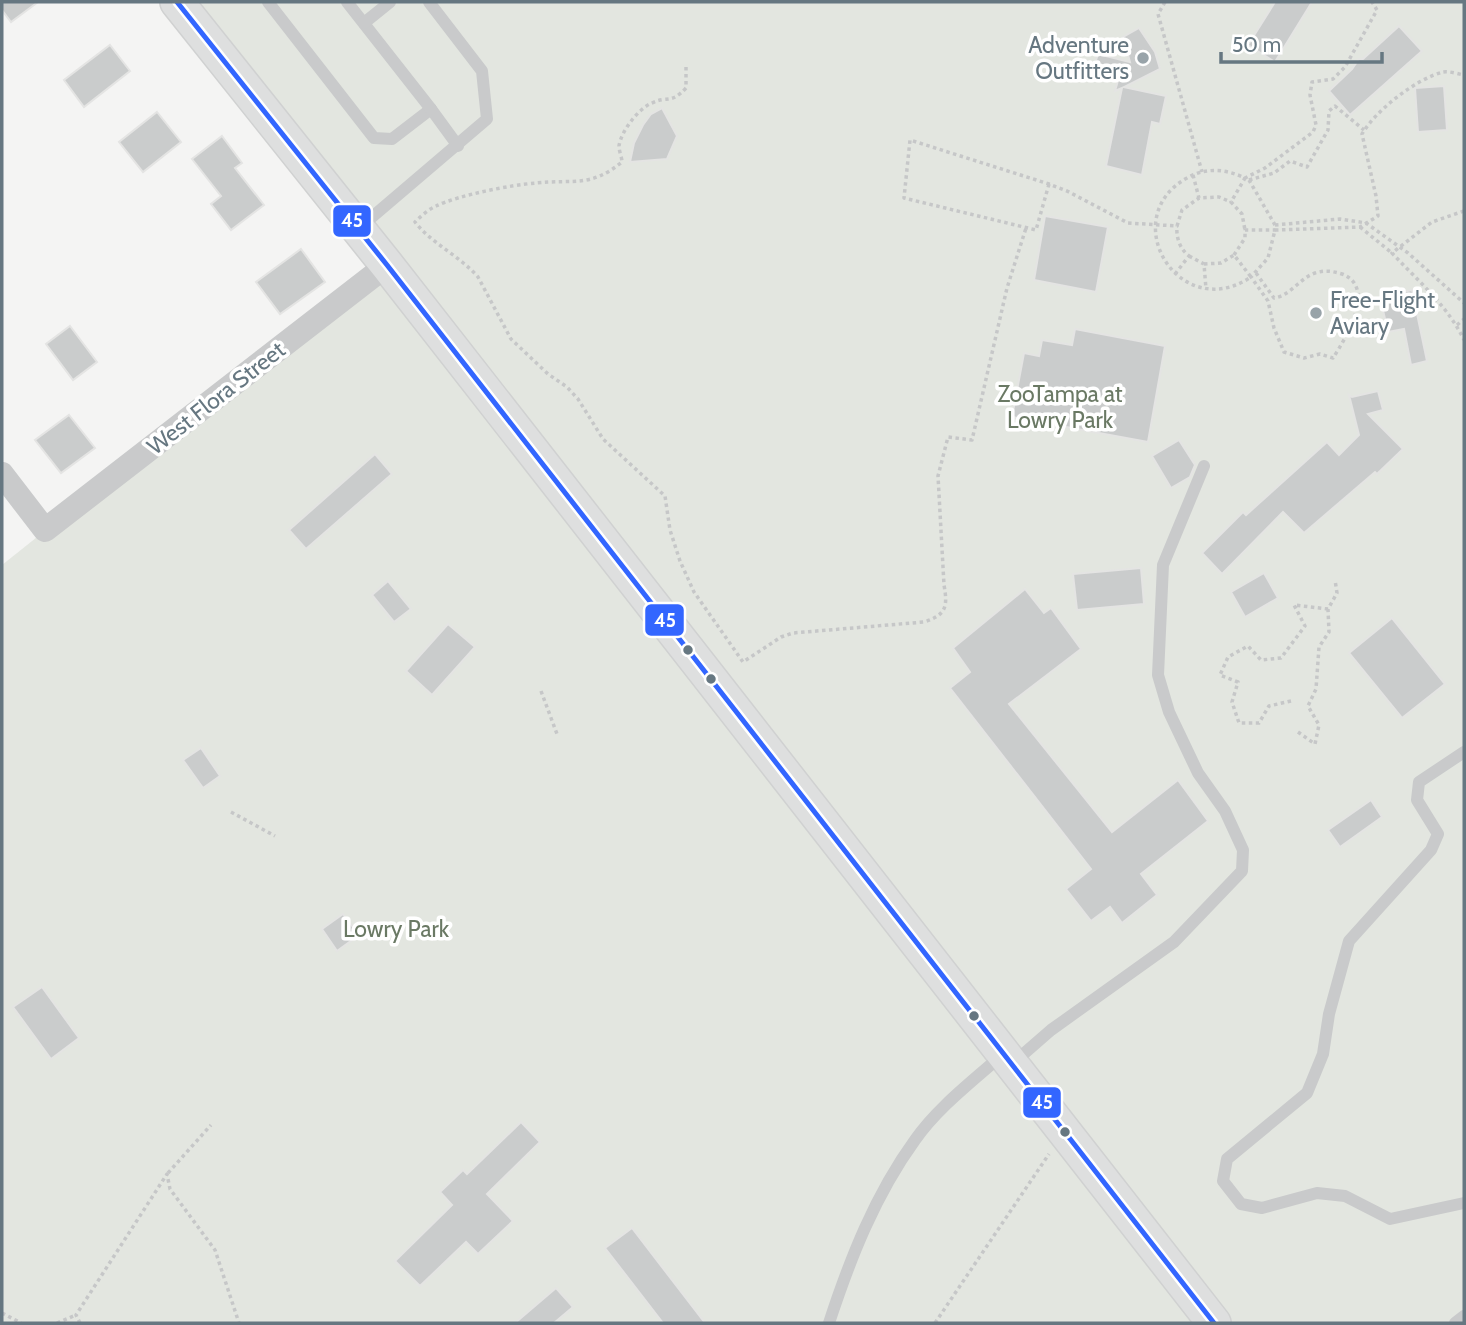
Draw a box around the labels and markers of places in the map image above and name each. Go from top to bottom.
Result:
place label: Adventure Outfitters [1028,31,1129,85]
marker: Adventure Outfitters [1135,50,1151,66]
place label: Free-Flight Aviary [1330,286,1435,340]
marker: Free-Flight Aviary [1308,305,1324,321]
unlabelled marker [681,643,695,657]
unlabelled marker [704,672,718,686]
unlabelled marker [967,1009,981,1023]
unlabelled marker [1058,1125,1072,1139]

